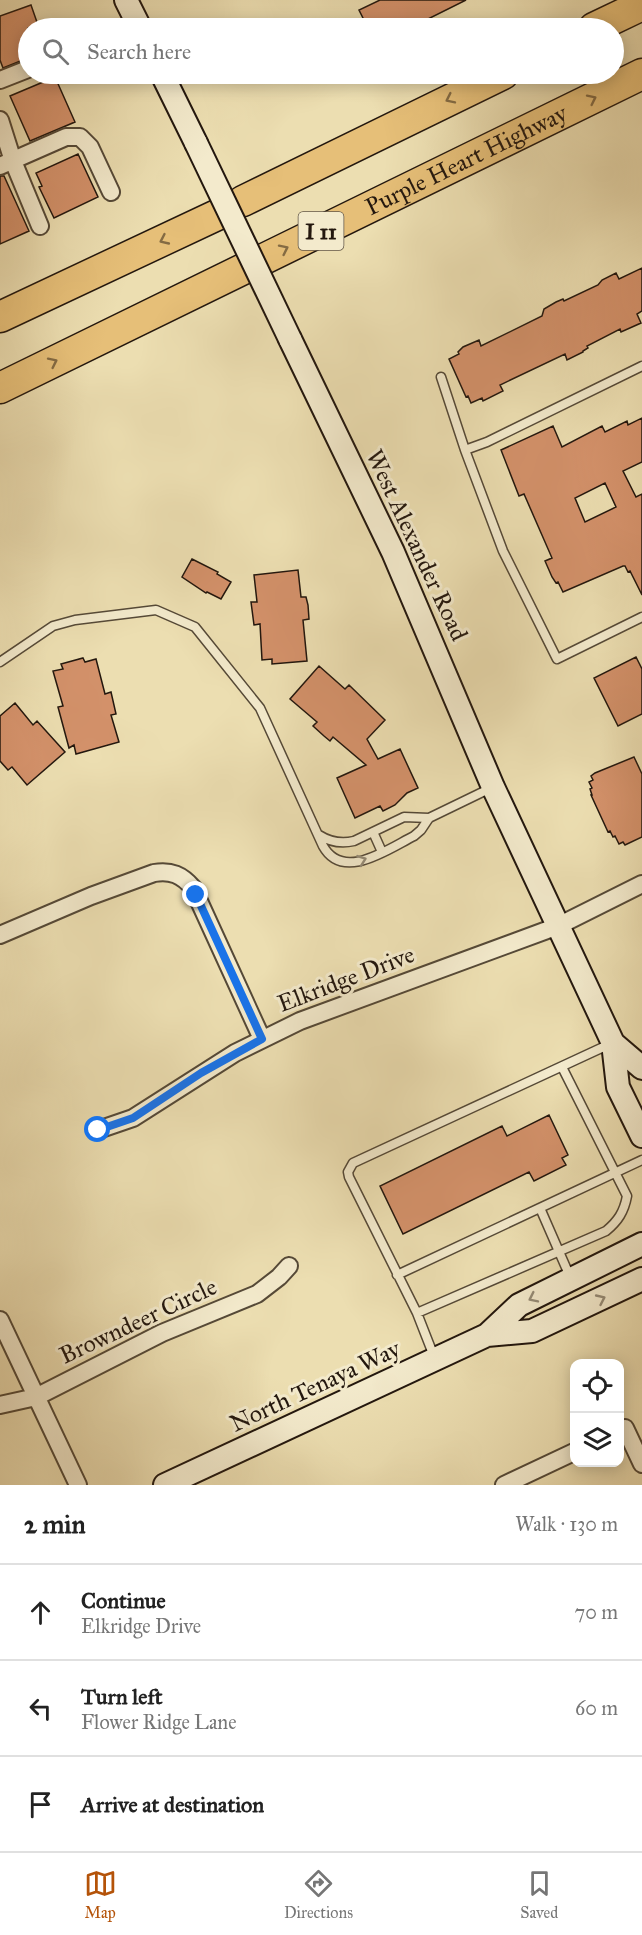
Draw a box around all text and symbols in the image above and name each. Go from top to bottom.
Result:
search box [18,18,624,84]
icon: search [39,35,72,68]
text: Search here [87,38,191,65]
one-way arrow [446,92,457,104]
one-way arrow [585,95,596,106]
street label: Purple Heart Highway [360,98,573,222]
road number: I 11 [298,212,344,250]
one-way arrow [159,232,170,244]
one-way arrow [278,245,289,256]
one-way arrow [46,358,57,370]
street label: West Alexander Road [359,444,475,646]
one-way arrow [356,854,367,867]
route end [182,881,208,907]
street label: Elkridge Drive [273,939,419,1019]
route start [84,1116,110,1142]
street label: Browndeer Circle [55,1271,221,1371]
one-way arrow [528,1290,539,1302]
one-way arrow [595,1294,606,1306]
street label: North Tenaya Way [225,1333,406,1439]
map controls [570,1359,624,1467]
button: locate [570,1359,624,1413]
button: layers [570,1413,624,1467]
text: 2 min [24,1508,85,1540]
text: Walk · 130 m [515,1512,618,1536]
text: Continue [81,1587,166,1614]
icon: ahead [24,1596,57,1629]
text: 70 m [575,1600,618,1624]
text: Elkridge Drive [81,1614,201,1638]
text: Turn left [81,1683,163,1710]
icon: left [24,1692,57,1725]
text: 60 m [575,1696,618,1720]
text: Flower Ridge Lane [81,1710,236,1734]
icon: arrive [24,1788,57,1821]
text: Arrive at destination [81,1791,264,1818]
tab: Map [84,1867,117,1922]
tab: Directions [284,1867,353,1922]
tab: Saved [520,1867,558,1922]

